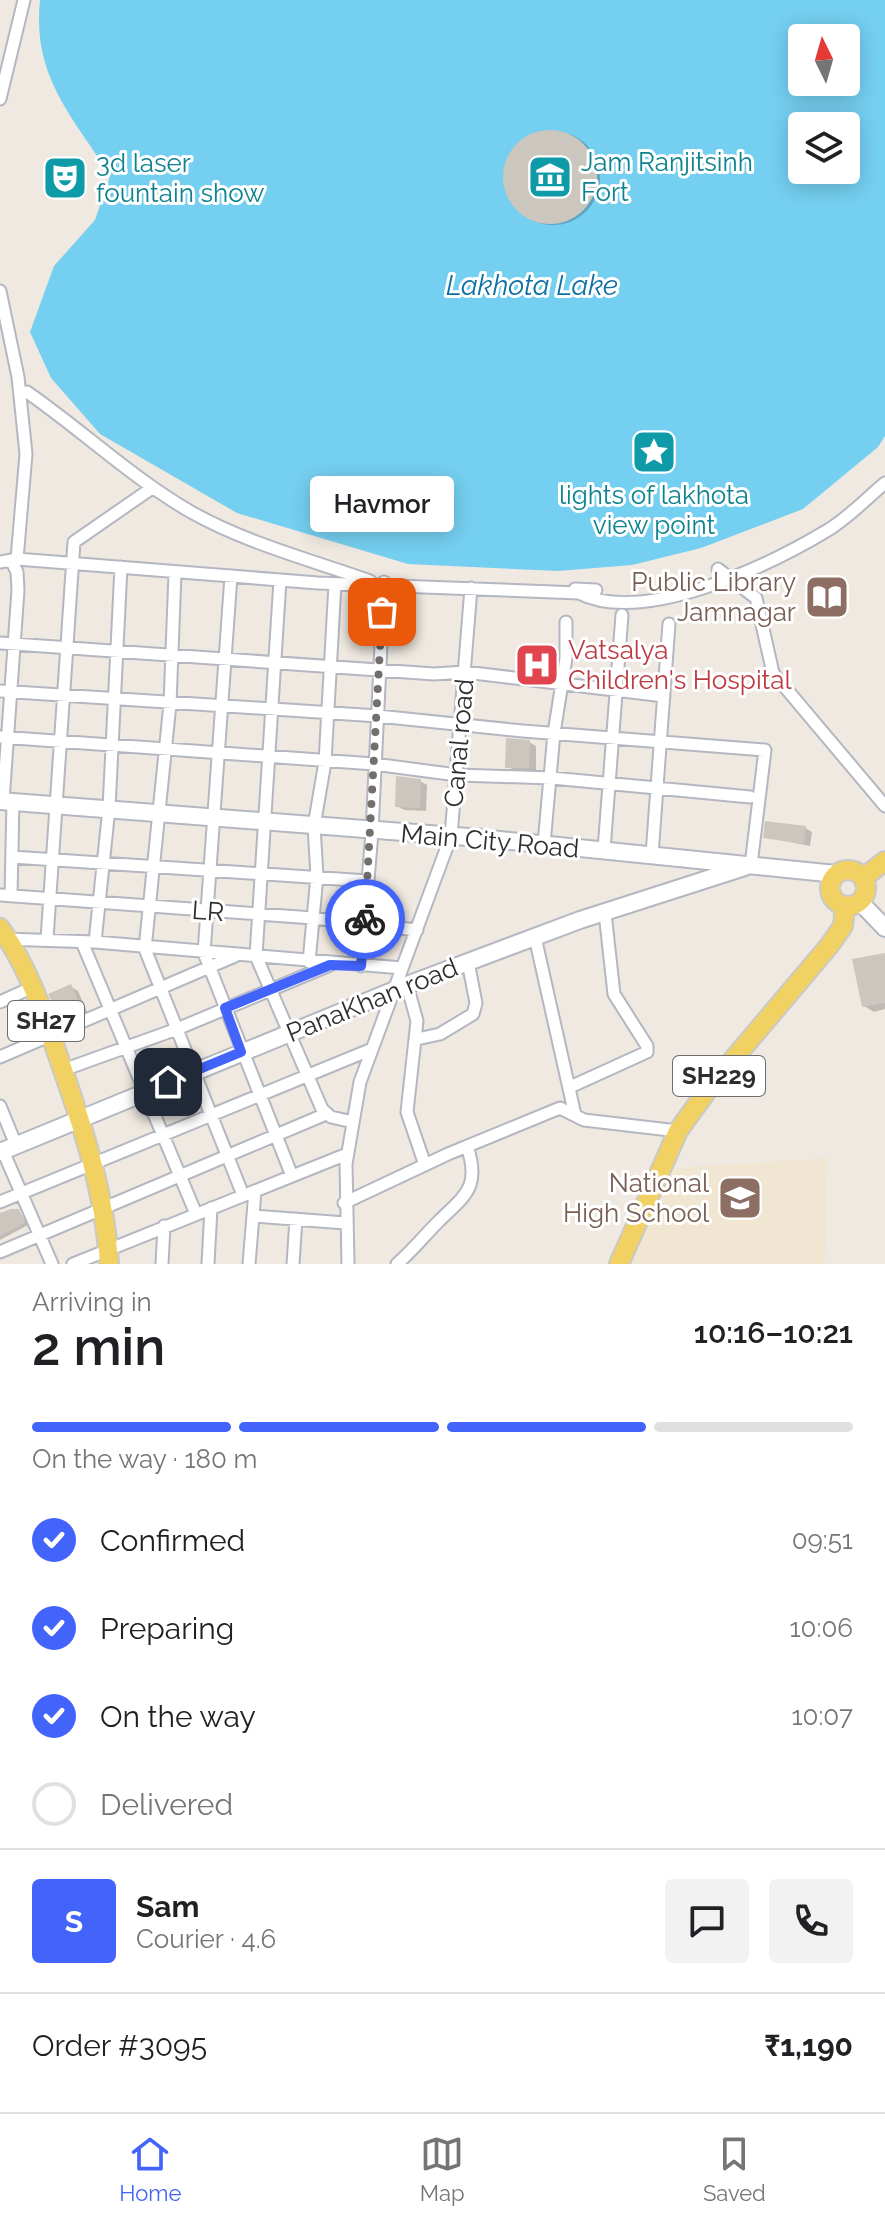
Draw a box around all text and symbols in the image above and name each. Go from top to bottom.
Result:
north arrow [788,24,860,96]
map controls [788,24,860,184]
button: layers [788,112,860,184]
place label: Jam Ranjitsinh Fort [581,147,753,207]
place label: 3d laser fountain show [96,148,264,208]
museum icon: Jam Ranjitsinh Fort [526,153,574,201]
theatre icon: 3d laser fountain show [41,154,89,202]
water label: Lakhota Lake [446,269,618,302]
place icon: lights of lakhota view point [630,428,678,476]
callout: Havmor [310,476,454,532]
place label: lights of lakhota view point [559,480,749,540]
text: Havmor [334,489,431,519]
place label: Public Library Jamnagar [631,567,796,627]
library icon: Public Library Jamnagar [803,573,851,621]
pin [348,578,416,646]
icon: bag [360,590,404,634]
place label: Vatsalya Children's Hospital [568,635,792,695]
hospital icon: Vatsalya Children's Hospital [513,641,561,689]
street label: Canal road [438,678,480,808]
street label: Main City Road [400,818,580,864]
courier [325,879,405,959]
street label: LR [191,895,225,927]
icon: bike [343,897,387,941]
street label: PanaKhan road [282,952,462,1048]
road number: SH27 [8,1001,84,1041]
pin [134,1048,202,1116]
road number: SH229 [673,1056,765,1096]
icon: home [146,1060,190,1104]
place label: National High School [563,1168,710,1228]
school or university icon: National High School [716,1174,764,1222]
text: Arriving in [32,1287,152,1317]
text: 10:16–10:21 [694,1315,853,1350]
text: 2 min [32,1316,165,1377]
text: On the way · 180 m [32,1444,257,1474]
icon: check [32,1518,76,1562]
text: Confirmed [100,1523,245,1558]
text: 09:51 [792,1525,853,1555]
icon: check [32,1606,76,1650]
text: Preparing [100,1611,234,1646]
text: 10:06 [789,1613,853,1643]
icon: check [32,1694,76,1738]
text: On the way [100,1699,256,1734]
text: 10:07 [791,1701,853,1731]
text: Delivered [100,1787,233,1822]
button: chat [665,1879,749,1963]
button: phone [769,1879,853,1963]
text: Sam [136,1889,199,1924]
text: S [65,1904,83,1939]
text: Courier · 4.6 [136,1924,276,1954]
text: Order #3095 [32,2028,207,2063]
text: ₹1,190 [764,2028,853,2063]
tab: Home [119,2132,181,2206]
tab: Map [420,2132,465,2206]
tab: Saved [703,2132,766,2206]

